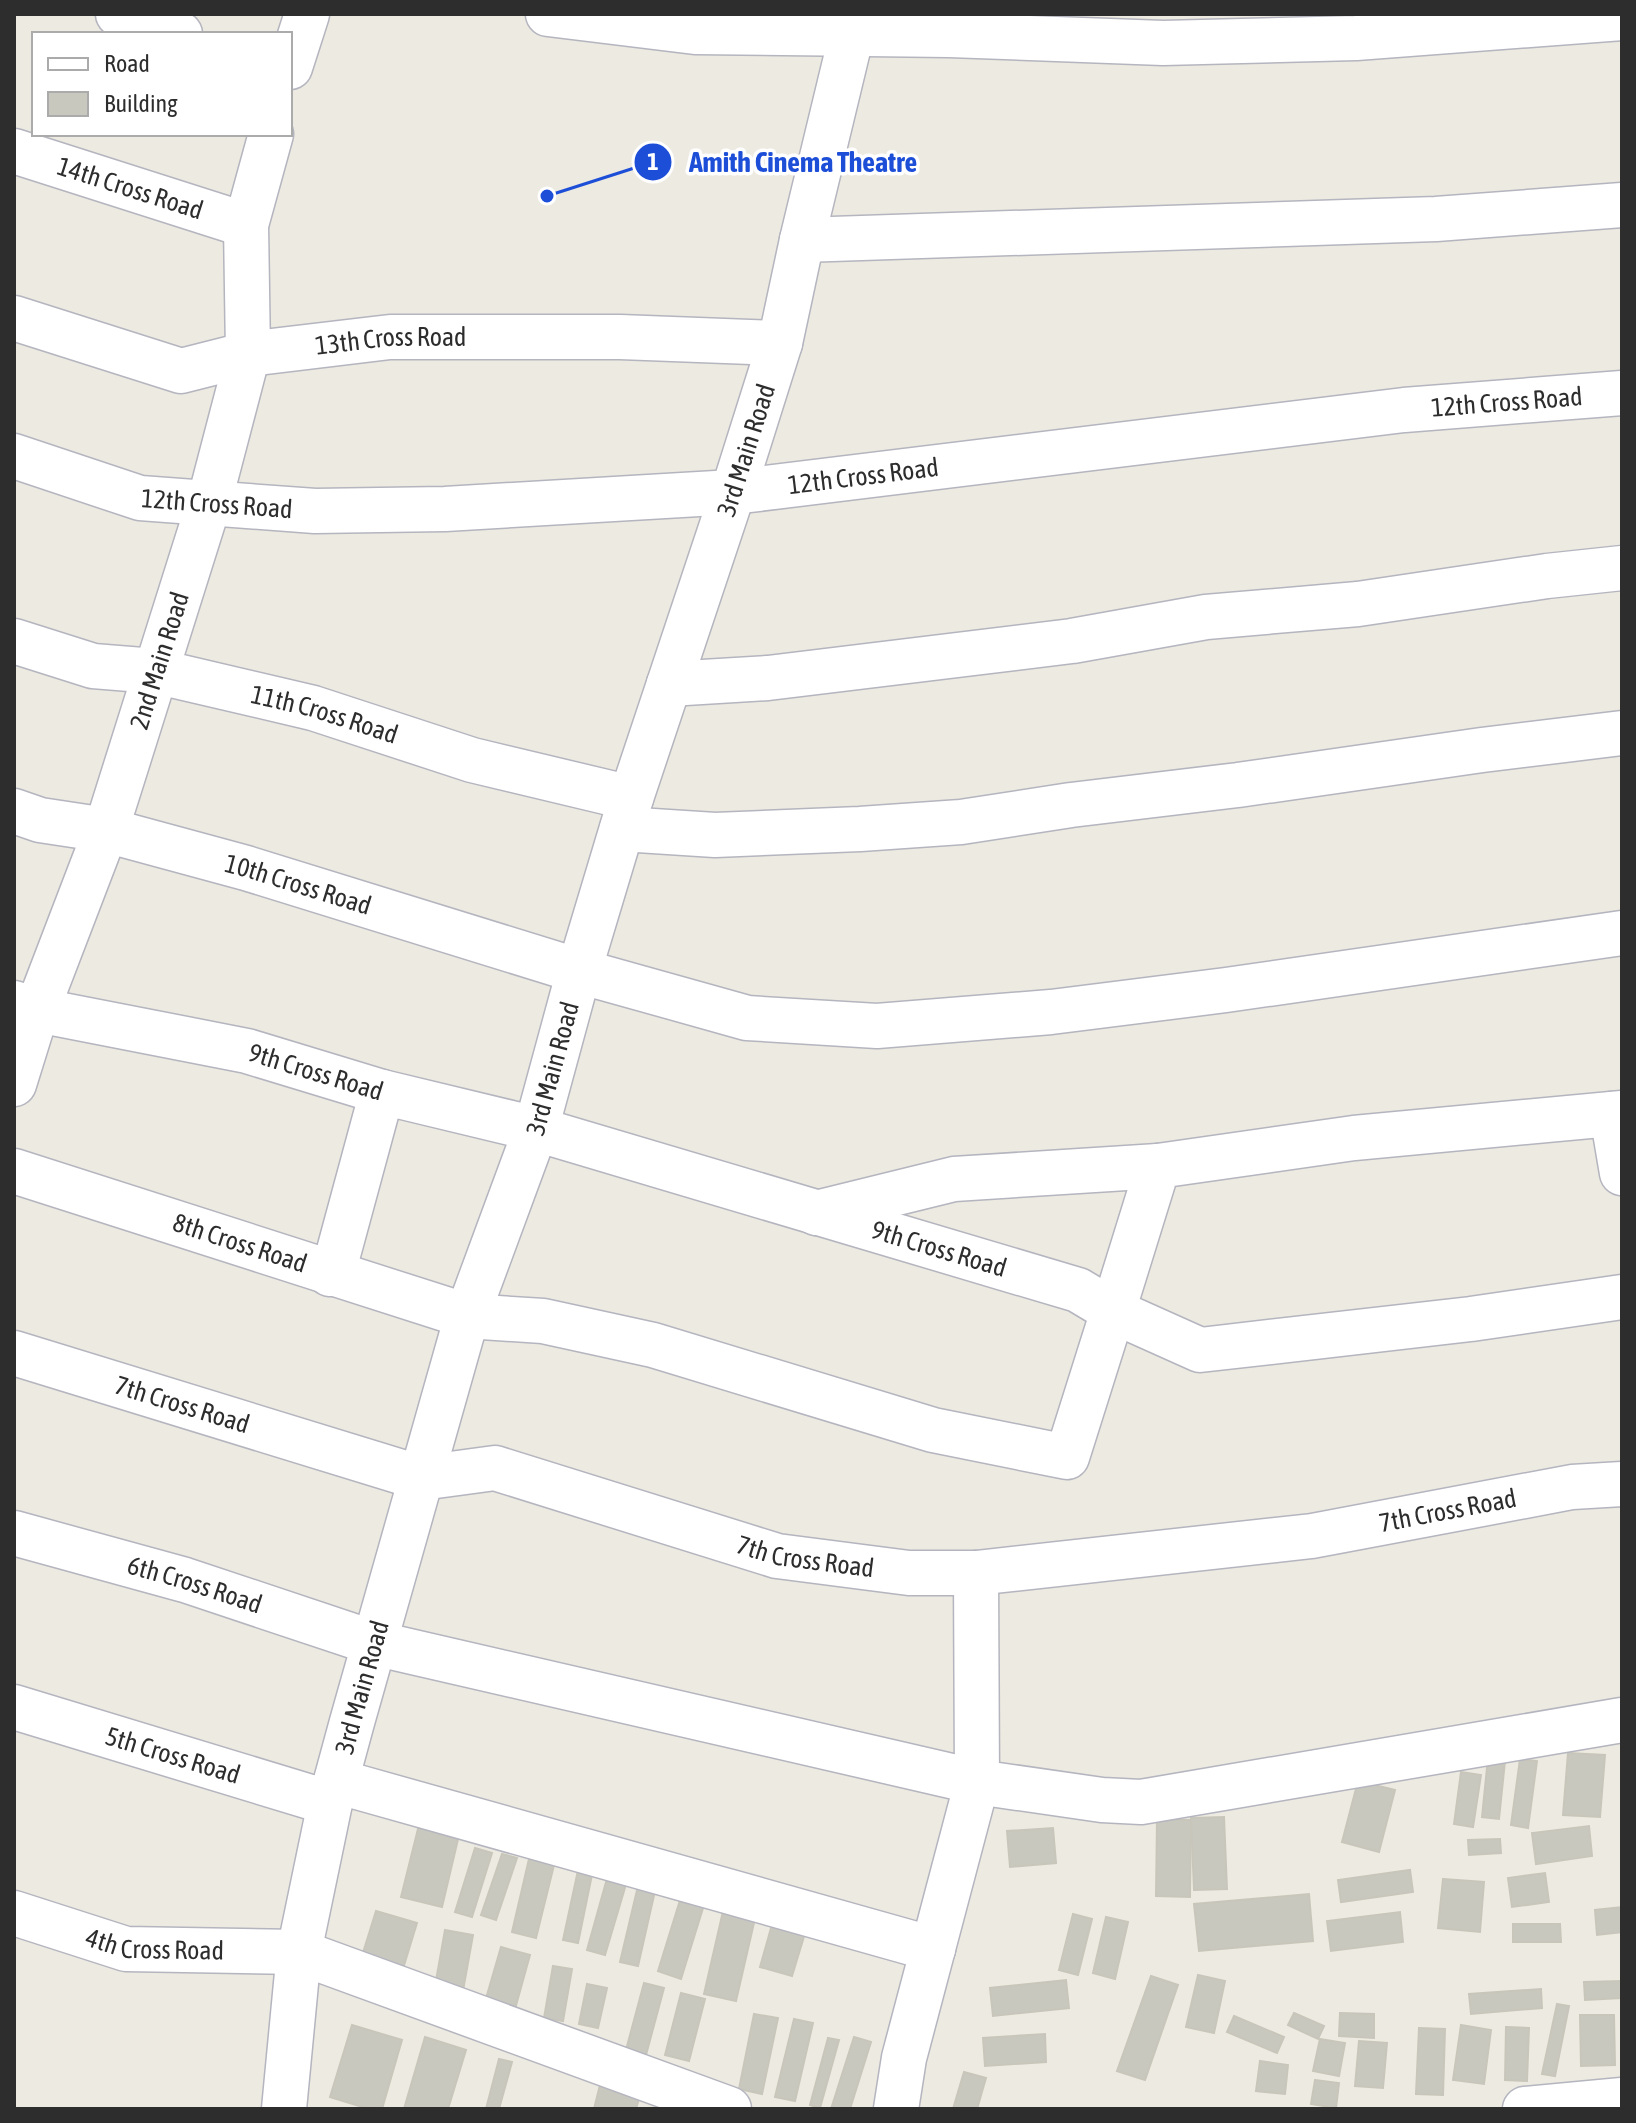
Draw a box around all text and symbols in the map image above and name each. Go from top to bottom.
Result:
legend [32,32,292,136]
text: Road [104,50,150,77]
text: Building [104,90,178,117]
callout: Amith Cinema Theatre [633,136,933,188]
text: Amith Cinema Theatre [688,146,917,178]
text: 1 [647,148,659,175]
street label: 14th Cross Road [54,151,207,225]
street label: 13th Cross Road [314,322,466,361]
street label: 3rd Main Road [711,380,781,520]
street label: 12th Cross Road [1430,381,1584,423]
street label: 12th Cross Road [786,452,940,500]
street label: 12th Cross Road [140,483,294,524]
street label: 2nd Main Road [124,588,195,733]
street label: 11th Cross Road [248,679,402,750]
street label: 10th Cross Road [222,848,375,921]
street label: 3rd Main Road [520,998,585,1138]
street label: 9th Cross Road [245,1037,387,1106]
street label: 8th Cross Road [169,1207,311,1279]
street label: 9th Cross Road [868,1215,1010,1283]
street label: 7th Cross Road [111,1370,253,1439]
street label: 7th Cross Road [1376,1483,1519,1538]
street label: 7th Cross Road [733,1529,876,1583]
street label: 6th Cross Road [124,1550,266,1620]
street label: 3rd Main Road [329,1617,395,1757]
street label: 5th Cross Road [102,1721,244,1790]
street label: 4th Cross Road [82,1922,224,1966]

